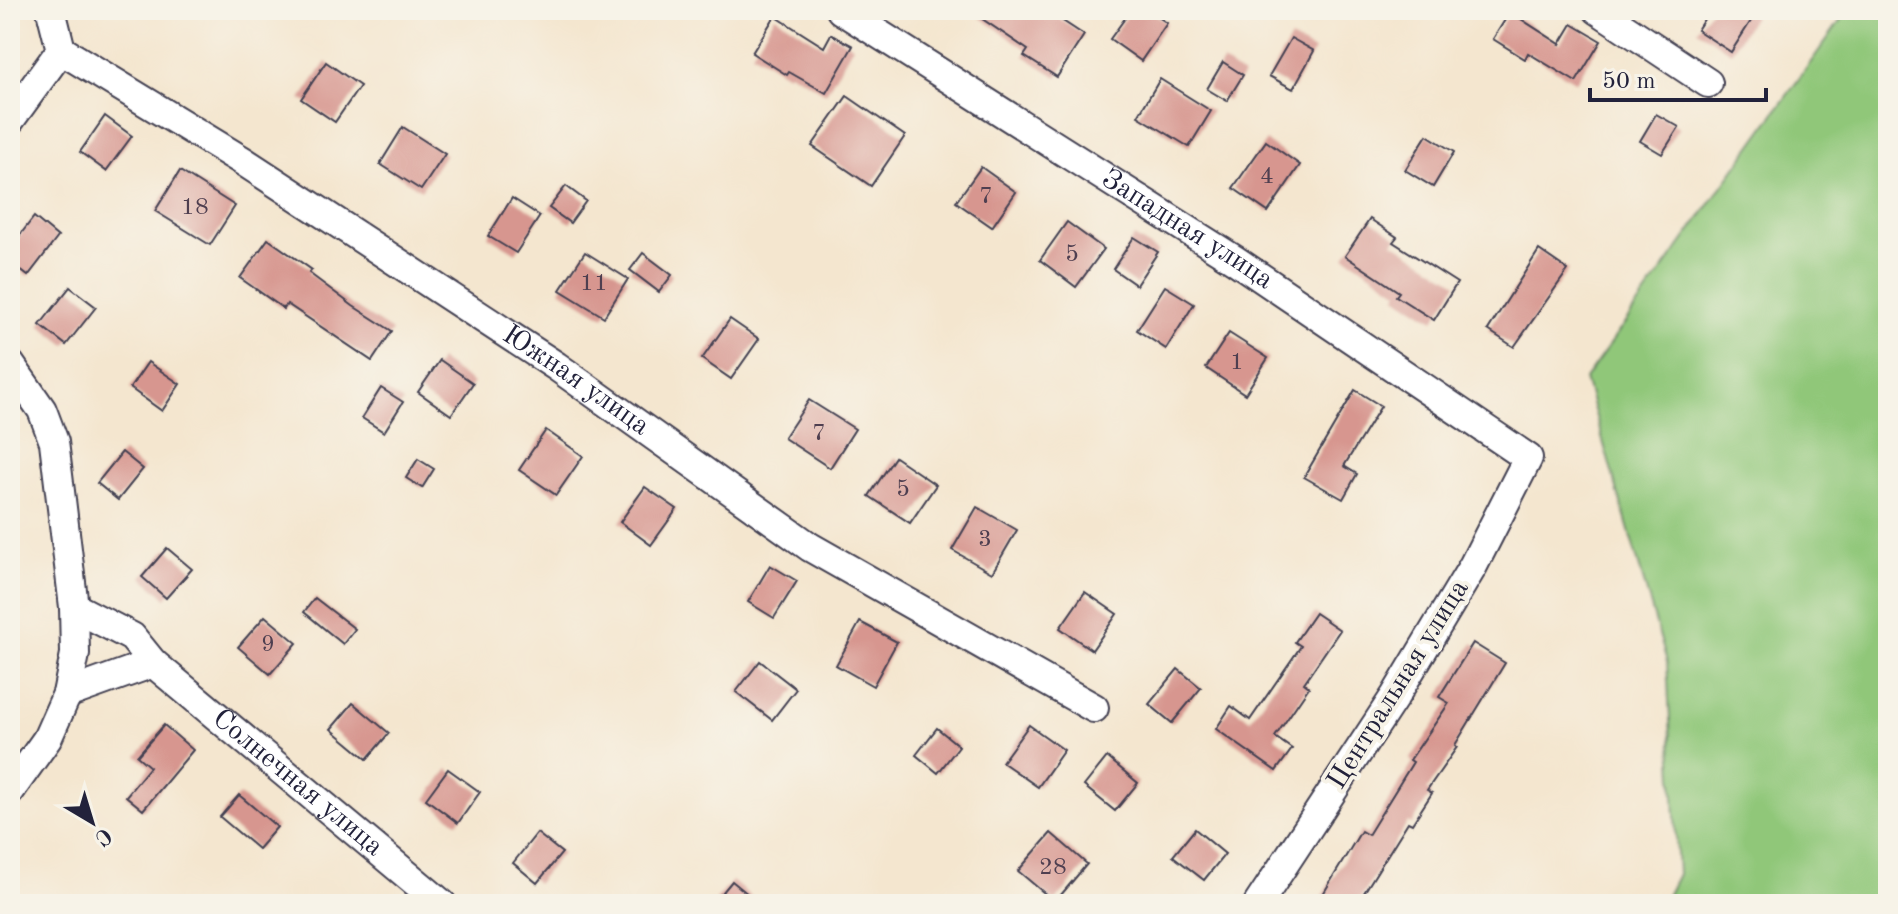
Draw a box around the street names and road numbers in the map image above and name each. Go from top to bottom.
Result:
street label: Западная улица [1096,165,1278,295]
street label: Южная улица [497,321,654,442]
street label: Центральная улица [1323,575,1475,795]
street label: Солнечная улица [207,705,388,862]

